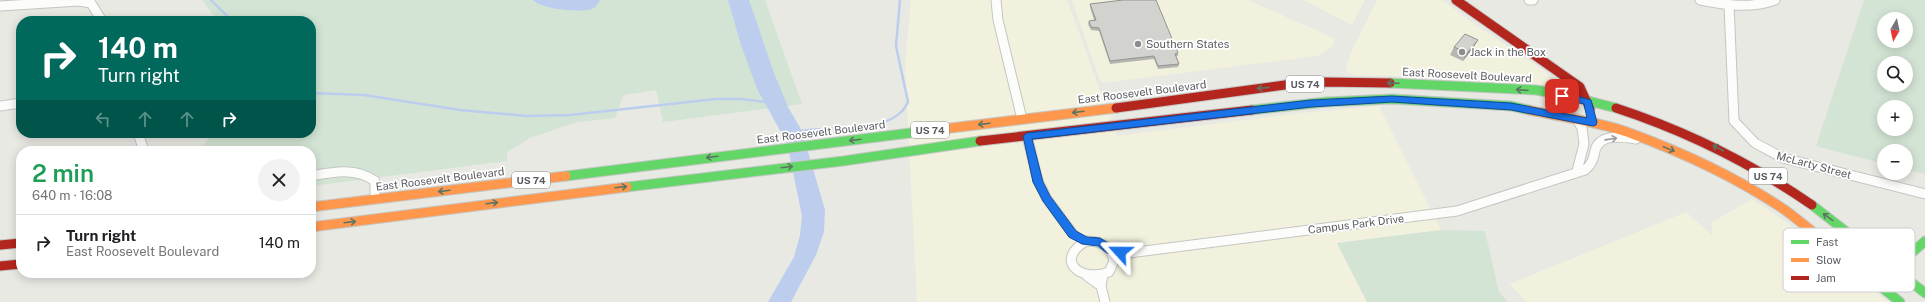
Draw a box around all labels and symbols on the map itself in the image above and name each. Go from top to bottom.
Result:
north arrow [1877,12,1913,48]
place label: Southern States [1146,38,1230,50]
marker: Southern States [1133,39,1143,49]
place label: Jack in the Box [1470,46,1546,58]
marker: Jack in the Box [1457,47,1467,57]
street label: East Roosevelt Boulevard [1402,66,1532,84]
road number: US 74 [1286,76,1324,92]
street label: East Roosevelt Boulevard [1077,78,1207,106]
one-way arrow [1387,79,1400,86]
pin [1545,79,1579,113]
one-way arrow [1257,84,1270,92]
one-way arrow [1516,86,1529,93]
one-way arrow [1072,108,1085,116]
street label: East Roosevelt Boulevard [756,118,886,146]
one-way arrow [977,120,990,128]
road number: US 74 [911,122,949,138]
one-way arrow [1604,135,1617,143]
one-way arrow [849,136,862,144]
one-way arrow [1712,144,1724,152]
one-way arrow [1663,146,1675,153]
street label: McLarty Street [1775,149,1853,181]
one-way arrow [706,154,719,161]
one-way arrow [780,163,793,171]
street label: East Roosevelt Boulevard [375,165,505,193]
road number: US 74 [1749,168,1787,184]
road number: US 74 [512,172,550,188]
one-way arrow [614,184,627,191]
one-way arrow [438,187,451,194]
one-way arrow [485,199,498,207]
street label: Campus Park Drive [1307,212,1405,236]
one-way arrow [1823,213,1834,221]
one-way arrow [343,219,356,226]
legend [1783,228,1915,292]
position arrow [1099,231,1141,273]
text: Fast [1816,236,1838,248]
text: Slow [1816,254,1842,266]
text: Jam [1816,272,1836,284]

